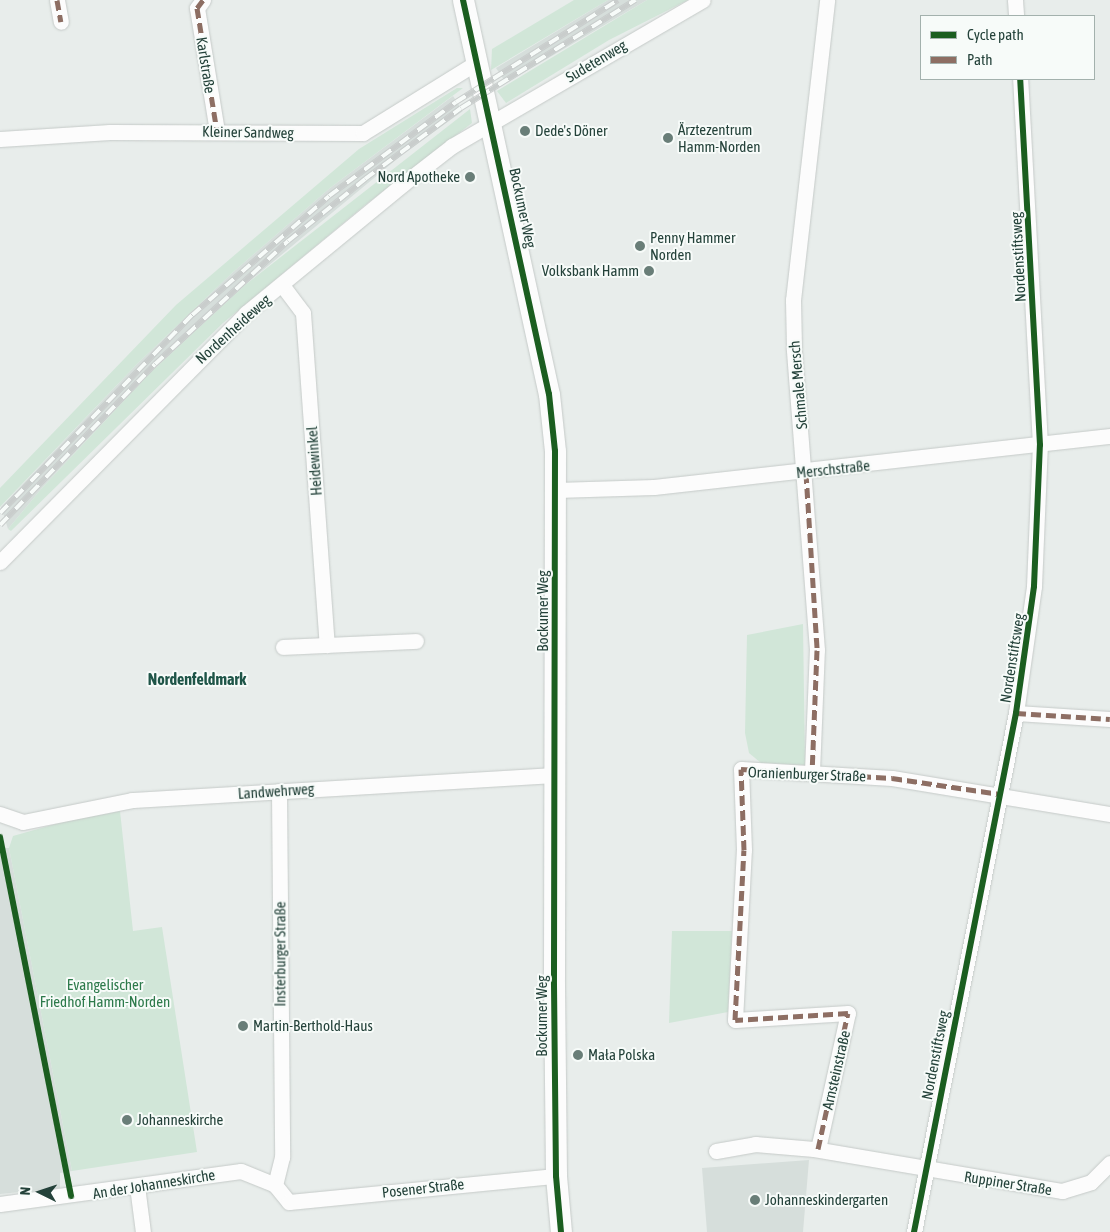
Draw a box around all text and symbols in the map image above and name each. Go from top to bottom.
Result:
legend [920,15,1095,80]
text: Cycle path [967,26,1024,43]
street label: Karlstraße [193,35,219,95]
street label: Sudetenweg [562,36,630,86]
text: Path [967,51,993,68]
place label: Ärztezentrum Hamm-Norden [678,120,761,155]
street label: Kleiner Sandweg [202,122,294,142]
place label: Dede's Döner [535,122,607,140]
marker: Dede's Döner [519,125,531,137]
marker: Ärztezentrum Hamm-Norden [662,132,674,144]
street label: Bockumer Weg [506,166,540,250]
place label: Nord Apotheke [377,168,460,186]
marker: Nord Apotheke [464,171,476,183]
street label: Nordenstiftsweg [1007,211,1029,303]
place label: Penny Hammer Norden [650,228,735,263]
marker: Penny Hammer Norden [634,240,646,252]
place label: Volksbank Hamm [542,262,639,280]
marker: Volksbank Hamm [643,265,655,277]
street label: Nordenheideweg [192,291,274,367]
street label: Schmale Mersch [785,340,811,430]
street label: Heidewinkel [303,426,325,496]
street label: Merschstraße [795,456,871,482]
street label: Bockumer Weg [534,570,552,652]
street label: Nordenstiftsweg [996,612,1028,704]
district label: Nordenfeldmark [148,669,246,689]
street label: Oranienburger Straße [748,763,866,785]
street label: Landwehrweg [237,779,315,803]
street label: Insterburger Straße [271,901,289,1007]
park label: Evangelischer Friedhof Hamm-Norden [40,975,170,1010]
street label: Bockumer Weg [533,975,551,1057]
street label: Nordenstiftsweg [918,1009,952,1101]
place label: Martin-Berthold-Haus [253,1017,373,1035]
marker: Martin-Berthold-Haus [237,1020,249,1032]
street label: Arnsteinstraße [818,1029,854,1111]
place label: Mała Polska [588,1046,655,1064]
marker: Mała Polska [572,1049,584,1061]
place label: Johanneskirche [137,1111,223,1129]
marker: Johanneskirche [121,1114,133,1126]
street label: An der Johanneskirche [92,1165,216,1203]
north arrow [15,1167,65,1217]
street label: Ruppiner Straße [963,1167,1053,1199]
street label: Posener Straße [381,1175,465,1201]
text: N [17,1186,33,1196]
place label: Johanneskindergarten [765,1191,888,1209]
marker: Johanneskindergarten [749,1194,761,1206]

